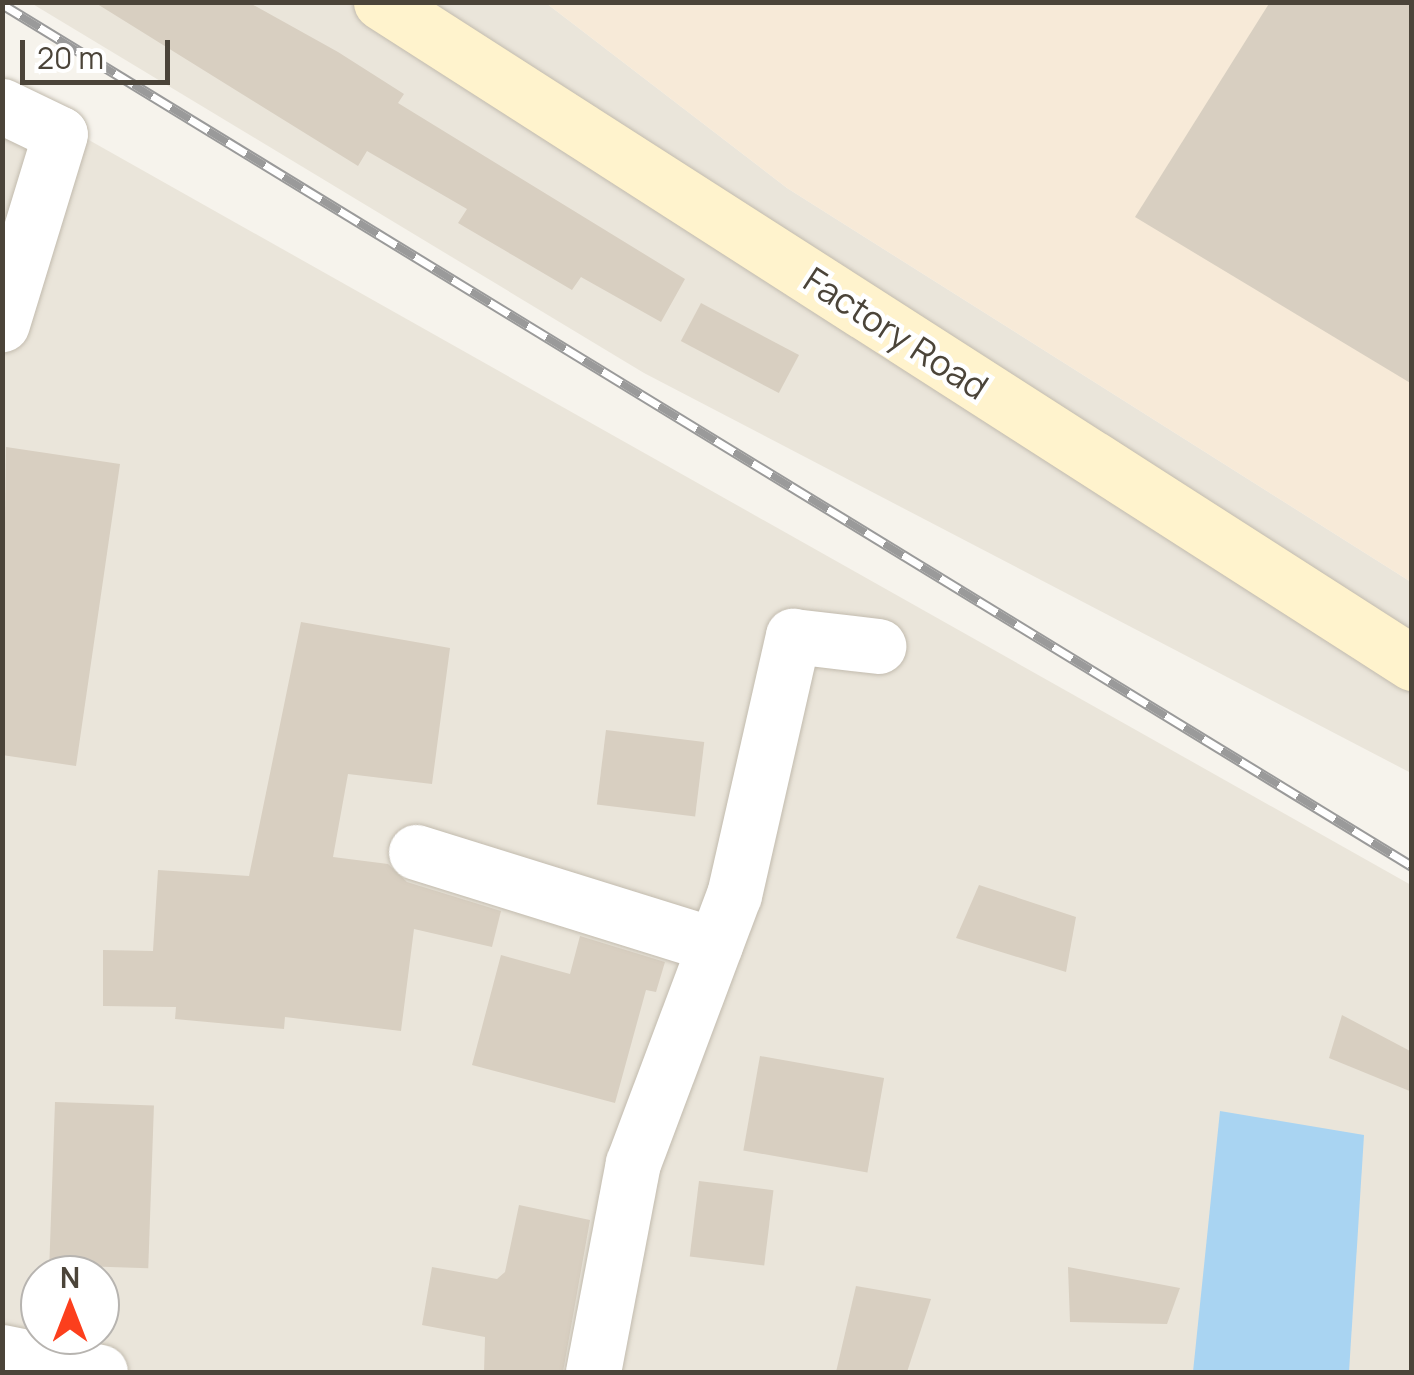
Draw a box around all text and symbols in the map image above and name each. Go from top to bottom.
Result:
scale bar [25,20,175,82]
text: 20 m [37,37,104,78]
street label: Factory Road [796,258,996,408]
north arrow [20,1255,120,1355]
text: N [60,1258,80,1296]

